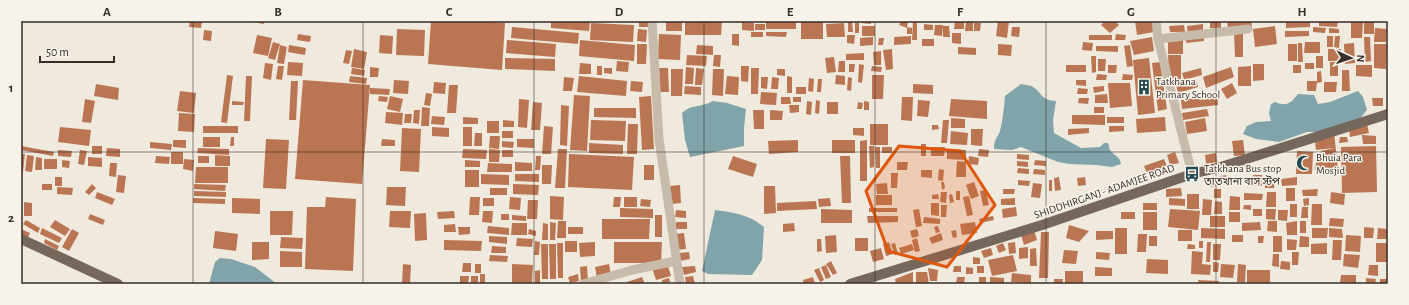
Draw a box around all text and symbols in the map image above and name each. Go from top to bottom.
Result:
text: A [103,6,111,19]
text: B [274,6,282,19]
text: C [446,6,453,19]
text: D [615,6,624,19]
text: E [787,6,794,19]
text: F [957,6,964,19]
text: G [1127,6,1135,19]
text: H [1297,6,1307,19]
scale bar [40,38,114,64]
north arrow [1331,38,1371,78]
text: 50 m [46,46,69,58]
text: N [1355,54,1366,63]
place label: Tatkhana Primary School [1156,76,1220,100]
building icon: Tatkhana Primary School [1135,78,1153,96]
text: 1 [9,82,13,95]
place label: Bhuia Para Mosjid [1316,152,1362,176]
mosque icon: Bhuia Para Mosjid [1295,154,1313,172]
street label: SHIDDHIRGANJ - ADAMJEE ROAD [1033,162,1176,221]
place label: Tatkhana Bus stop তাতখানা বাস স্টপ [1203,163,1282,187]
bus stop icon: Tatkhana Bus stop তাতখানা বাস স্টপ [1183,165,1201,183]
text: 2 [8,212,14,225]

